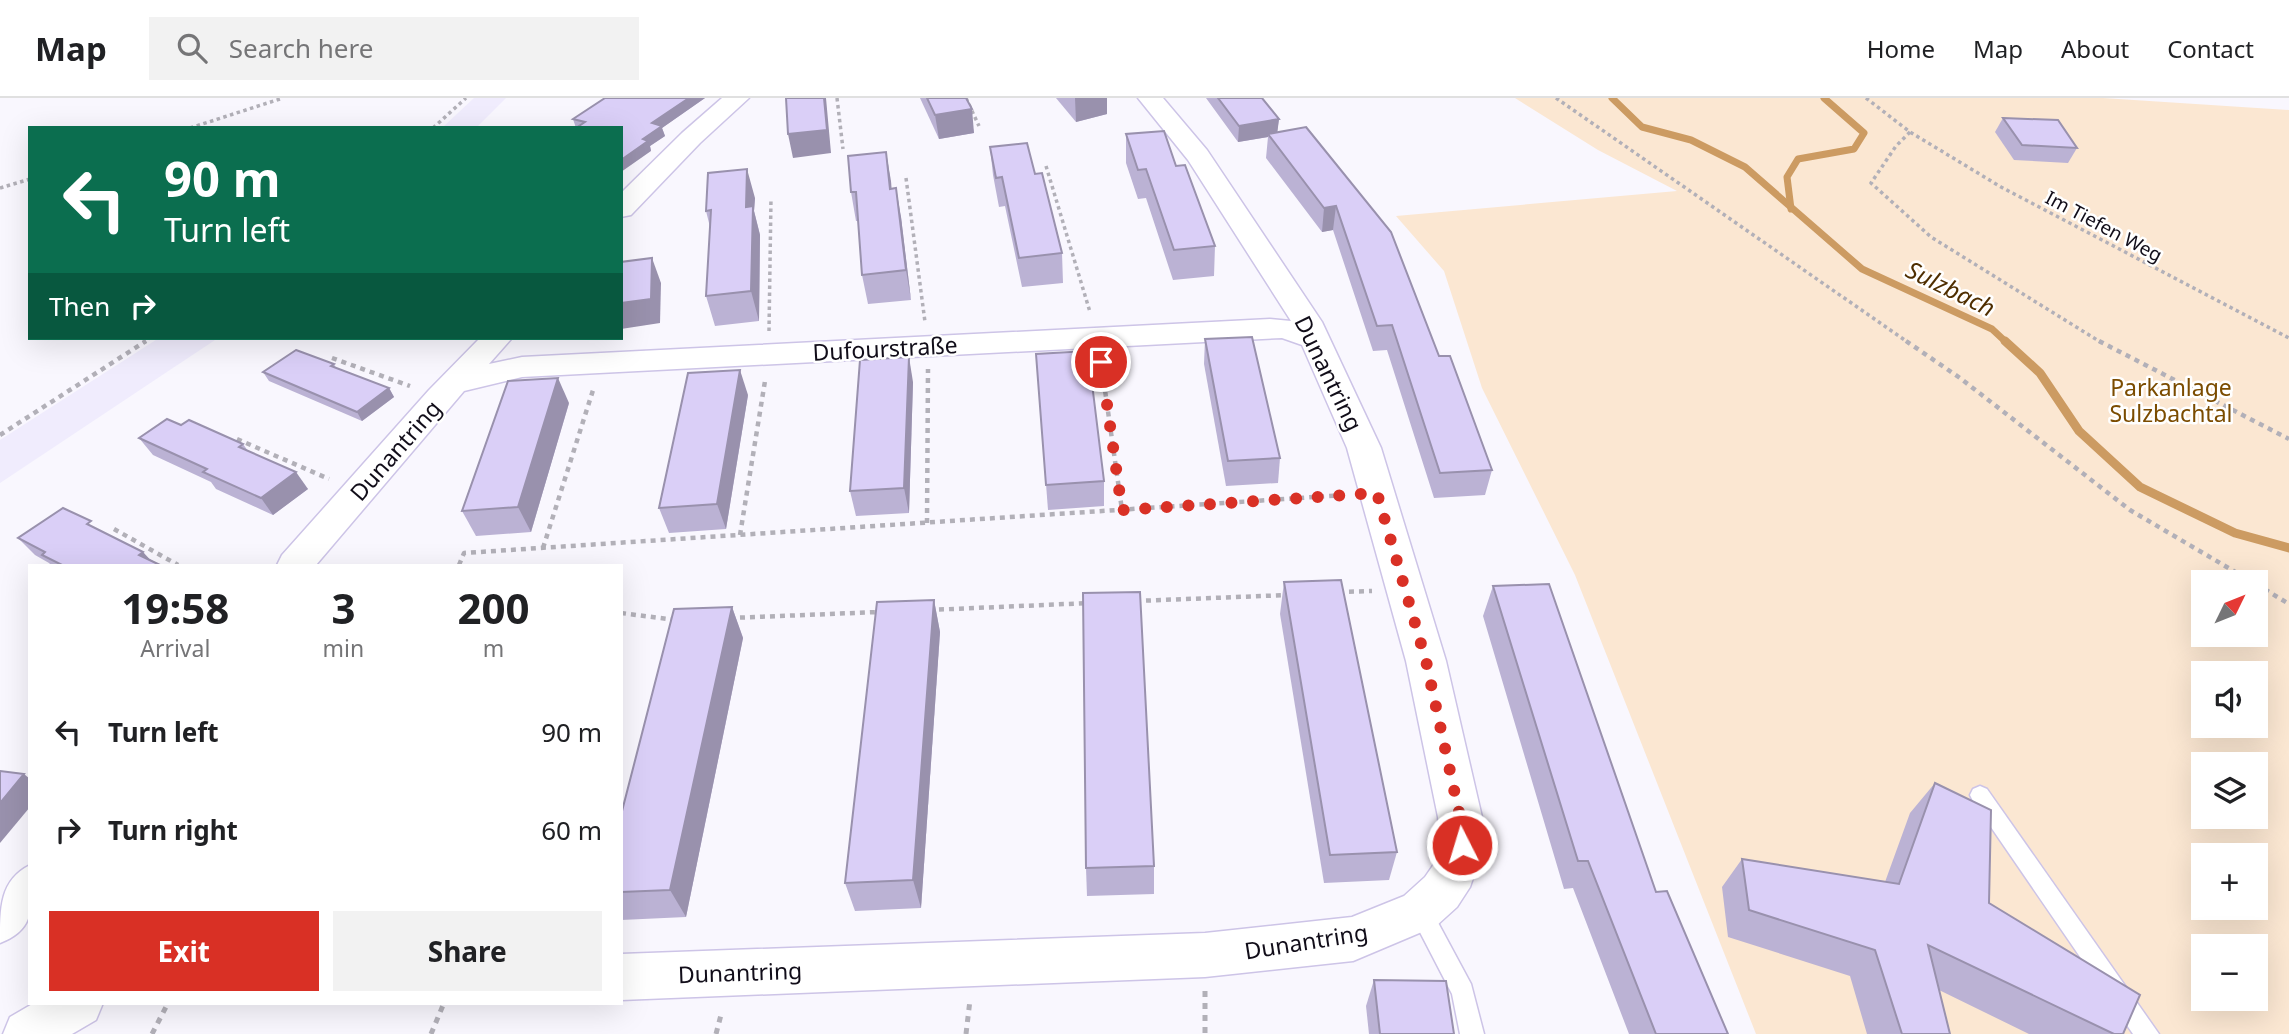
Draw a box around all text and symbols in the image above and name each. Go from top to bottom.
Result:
search box [149,17,639,80]
text: Map [35,26,107,71]
icon: search [173,29,211,67]
text: Search here [229,30,373,66]
text: Home [1867,32,1935,65]
text: Map [1973,32,2023,65]
text: About [2061,32,2129,65]
text: Contact [2167,32,2254,65]
text: 90 m [164,145,281,211]
icon: left [49,154,140,245]
street label: Im Tiefen Weg [2041,184,2167,268]
text: Turn left [164,208,290,251]
water label: Sulzbach [1901,252,2001,324]
icon: right [124,287,162,325]
text: Then [49,288,110,324]
street label: Dunantring [1287,310,1371,436]
street label: Dufourstraße [812,328,958,368]
pin [1071,332,1131,392]
icon: arrive [1082,343,1120,381]
park label: Parkanlage Sulzbachtal [2109,371,2233,429]
street label: Dunantring [342,393,448,507]
north arrow [2191,570,2268,648]
map controls [2191,570,2268,1011]
text: 19:58 [121,579,229,636]
text: 3 [331,579,355,636]
text: 200 [458,579,530,636]
text: Arrival [140,632,210,664]
text: min [323,632,364,664]
text: m [483,632,504,664]
button: sound [2191,661,2268,738]
icon: left [49,713,87,751]
text: Turn left [108,714,219,750]
text: 90 m [541,714,602,750]
button: layers [2191,752,2268,829]
position arrow [1425,808,1499,882]
icon: right [49,811,87,849]
text: Turn right [108,812,238,848]
text: 60 m [541,812,602,848]
button: + [2191,843,2268,920]
button: Exit [49,911,319,991]
button: Share [333,911,602,991]
street label: Dunantring [1242,915,1370,967]
button: − [2191,934,2268,1011]
street label: Dunantring [677,954,803,990]

